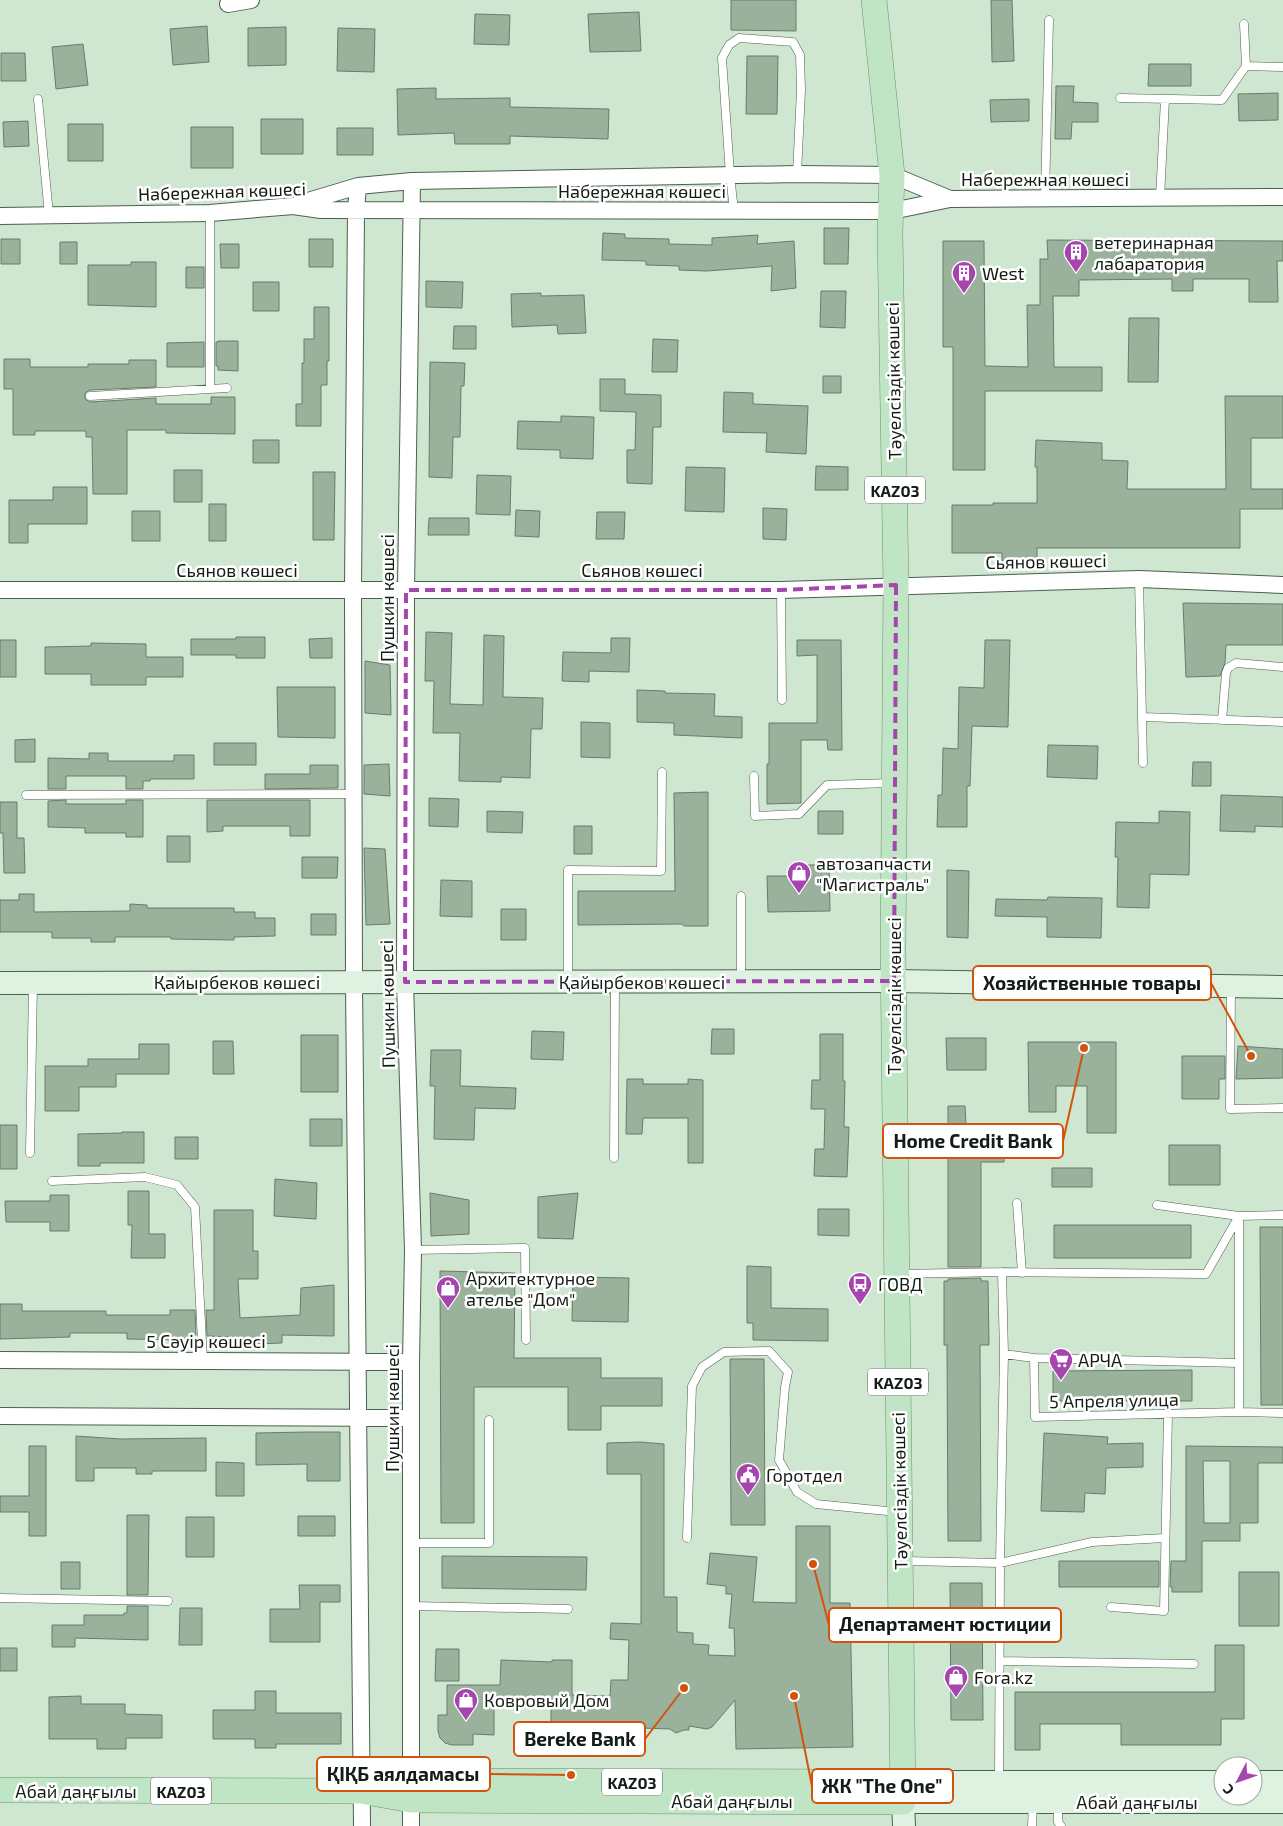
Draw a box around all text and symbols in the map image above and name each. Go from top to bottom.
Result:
street label: Набережная көшесі [961,168,1129,190]
street label: Набережная көшесі [138,177,306,205]
street label: Набережная көшесі [558,180,726,202]
place label: ветеринарная лабаратория [1094,231,1214,274]
building icon: ветеринарная лабаратория [1063,239,1089,273]
building icon: West [951,260,977,294]
place label: West [982,262,1025,284]
street label: Тәуелсіздік көшесі [881,302,905,460]
road number: KАZ03 [865,476,925,504]
street label: Пушкин көшесі [376,534,398,662]
street label: Сьянов көшесі [985,549,1107,573]
street label: Сьянов көшесі [176,559,298,581]
street label: Сьянов көшесі [581,559,703,581]
place label: автозапчасти "Магистраль" [816,852,932,895]
shop icon: автозапчасти "Магистраль" [786,860,812,894]
street label: Тәуелсіздік көшесі [883,917,905,1075]
street label: Пушкин көшесі [375,940,399,1068]
callout: Хозяйственные товары [973,966,1211,1000]
street label: Қайырбеков көшесі [154,971,320,993]
street label: Қайырбеков көшесі [559,971,725,993]
text: Хозяйственные товары [983,971,1201,994]
callout: Home Credit Bank [883,1124,1063,1158]
text: Home Credit Bank [893,1129,1053,1152]
place label: Архитектурное ателье "Дом" [466,1267,595,1310]
bus stop icon: ГОВД [847,1271,873,1305]
place label: ГОВД [878,1273,923,1295]
shop icon: Архитектурное ателье "Дом" [435,1275,461,1309]
street label: 5 Сәуір көшесі [146,1330,266,1352]
street label: Пушкин көшесі [381,1344,403,1472]
supermarket icon: АРЧА [1048,1347,1074,1381]
place label: АРЧА [1078,1349,1123,1371]
road number: KАZ03 [868,1368,928,1395]
street label: 5 Апреля улица [1049,1388,1179,1412]
street label: Тәуелсіздік көшесі [887,1412,911,1570]
public building icon: Горотдел [735,1462,761,1496]
place label: Горотдел [766,1464,843,1486]
callout: Департамент юстиции [829,1608,1061,1642]
text: Департамент юстиции [839,1612,1051,1635]
shop icon: Fora.kz [943,1664,969,1698]
place label: Fora.kz [974,1666,1033,1688]
shop icon: Ковровый Дом [453,1687,479,1721]
place label: Ковровый Дом [484,1689,609,1711]
callout: Bereke Bank [514,1722,645,1756]
text: Bereke Bank [524,1727,636,1750]
north arrow [1213,1756,1263,1806]
callout: ҚІҚБ аялдамасы [317,1757,490,1791]
text: ҚІҚБ аялдамасы [327,1762,479,1785]
road number: KАZ03 [602,1768,662,1795]
callout: ЖК "The One" [812,1769,953,1803]
text: ЖК "The One" [822,1774,942,1797]
road number: KАZ03 [151,1778,211,1804]
street label: Абай даңғылы [15,1780,137,1802]
text: С [1219,1781,1237,1799]
street label: Абай даңғылы [671,1790,793,1812]
street label: Абай даңғылы [1076,1791,1198,1813]

